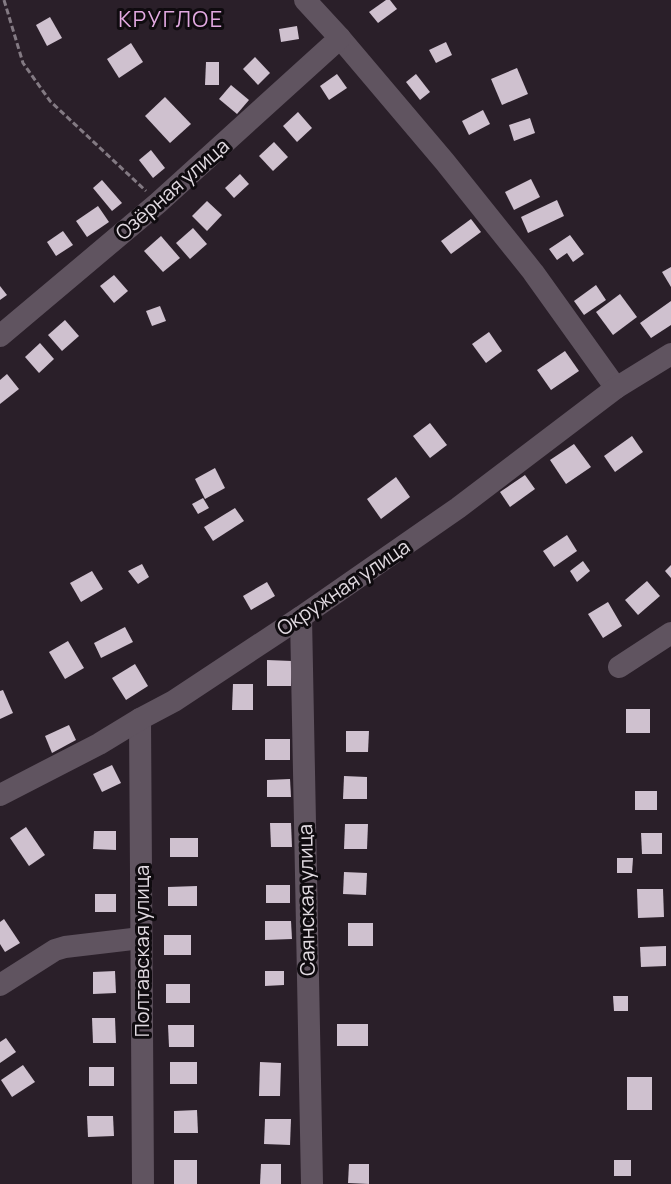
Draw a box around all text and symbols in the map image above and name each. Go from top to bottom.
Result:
district label: КРУГЛОЕ [118,4,224,34]
street label: Озёрная улица [109,132,235,246]
street label: Окружная улица [271,533,415,641]
street label: Саянская улица [291,824,321,976]
street label: Полтавская улица [128,865,155,1037]

